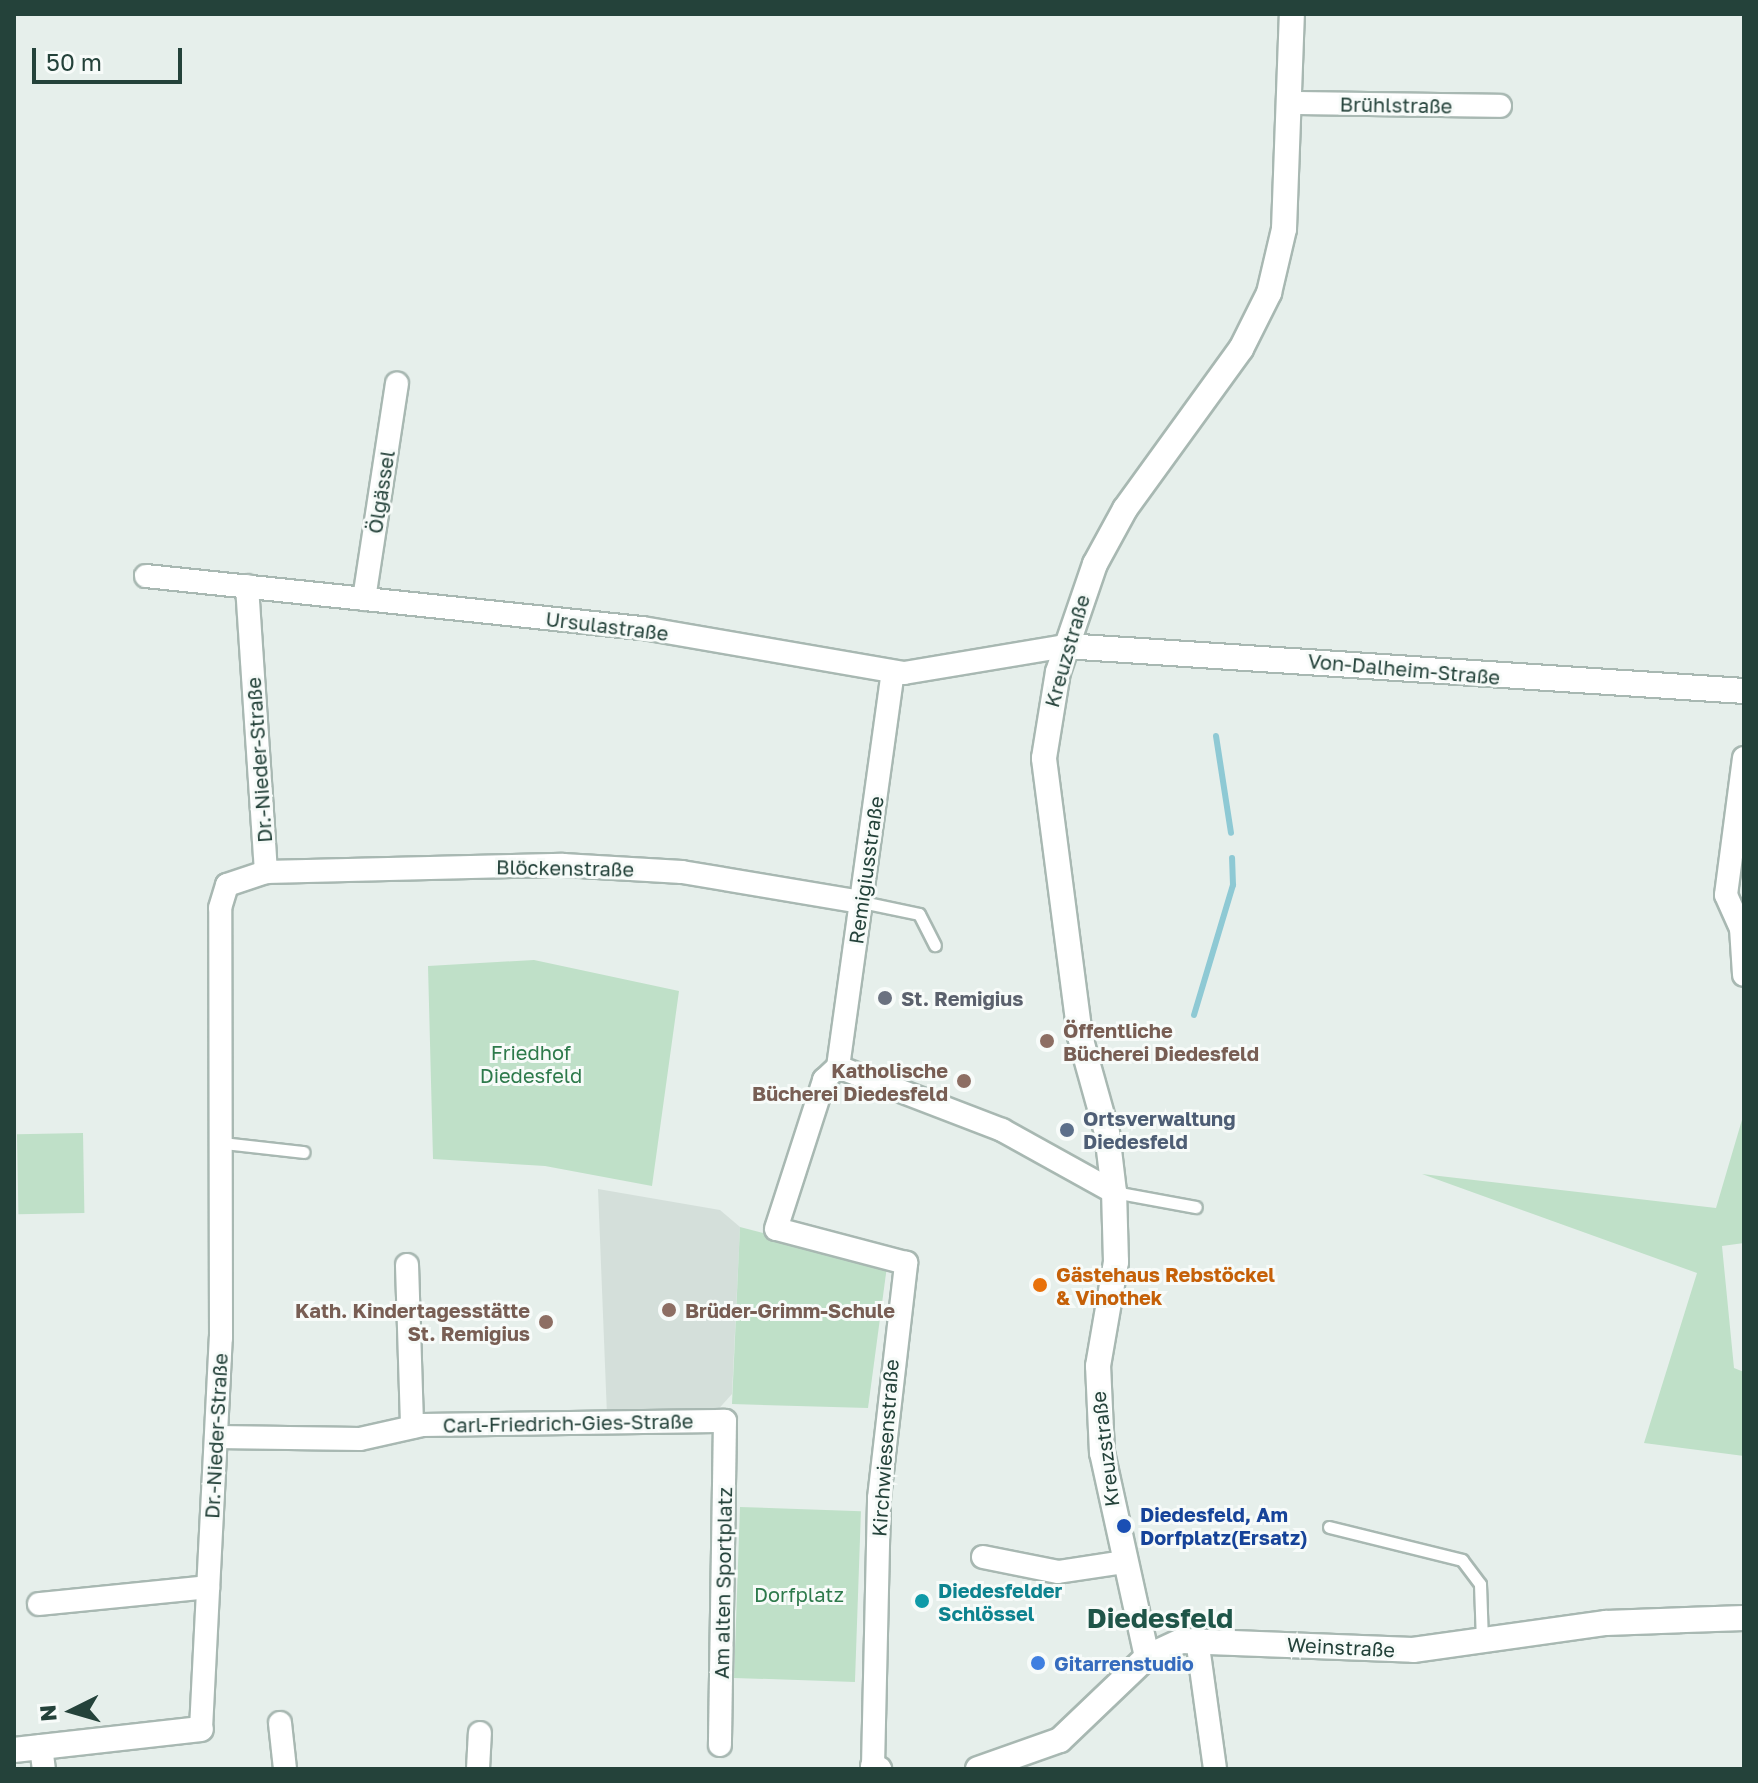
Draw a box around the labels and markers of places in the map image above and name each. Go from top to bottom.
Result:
place label: St. Remigius [901,986,1023,1010]
marker: St. Remigius [876,989,894,1007]
place label: Öffentliche Bücherei Diedesfeld [1063,1018,1259,1065]
marker: Öffentliche Bücherei Diedesfeld [1038,1032,1056,1050]
place label: Katholische Bücherei Diedesfeld [752,1058,948,1105]
marker: Katholische Bücherei Diedesfeld [955,1072,973,1090]
place label: Ortsverwaltung Diedesfeld [1083,1106,1236,1153]
marker: Ortsverwaltung Diedesfeld [1058,1121,1076,1139]
place label: Gästehaus Rebstöckel & Vinothek [1056,1262,1275,1309]
marker: Gästehaus Rebstöckel & Vinothek [1031,1276,1049,1294]
place label: Kath. Kindertagesstätte St. Remigius [295,1298,530,1345]
place label: Brüder-Grimm-Schule [685,1298,895,1322]
marker: Brüder-Grimm-Schule [660,1301,678,1319]
marker: Kath. Kindertagesstätte St. Remigius [537,1313,555,1331]
place label: Diedesfeld, Am Dorfplatz(Ersatz) [1140,1502,1308,1549]
marker: Diedesfeld, Am Dorfplatz(Ersatz) [1115,1517,1133,1535]
place label: Diedesfelder Schlössel [938,1578,1062,1625]
marker: Diedesfelder Schlössel [913,1592,931,1610]
place label: Gitarrenstudio [1054,1651,1194,1675]
marker: Gitarrenstudio [1029,1654,1047,1672]

